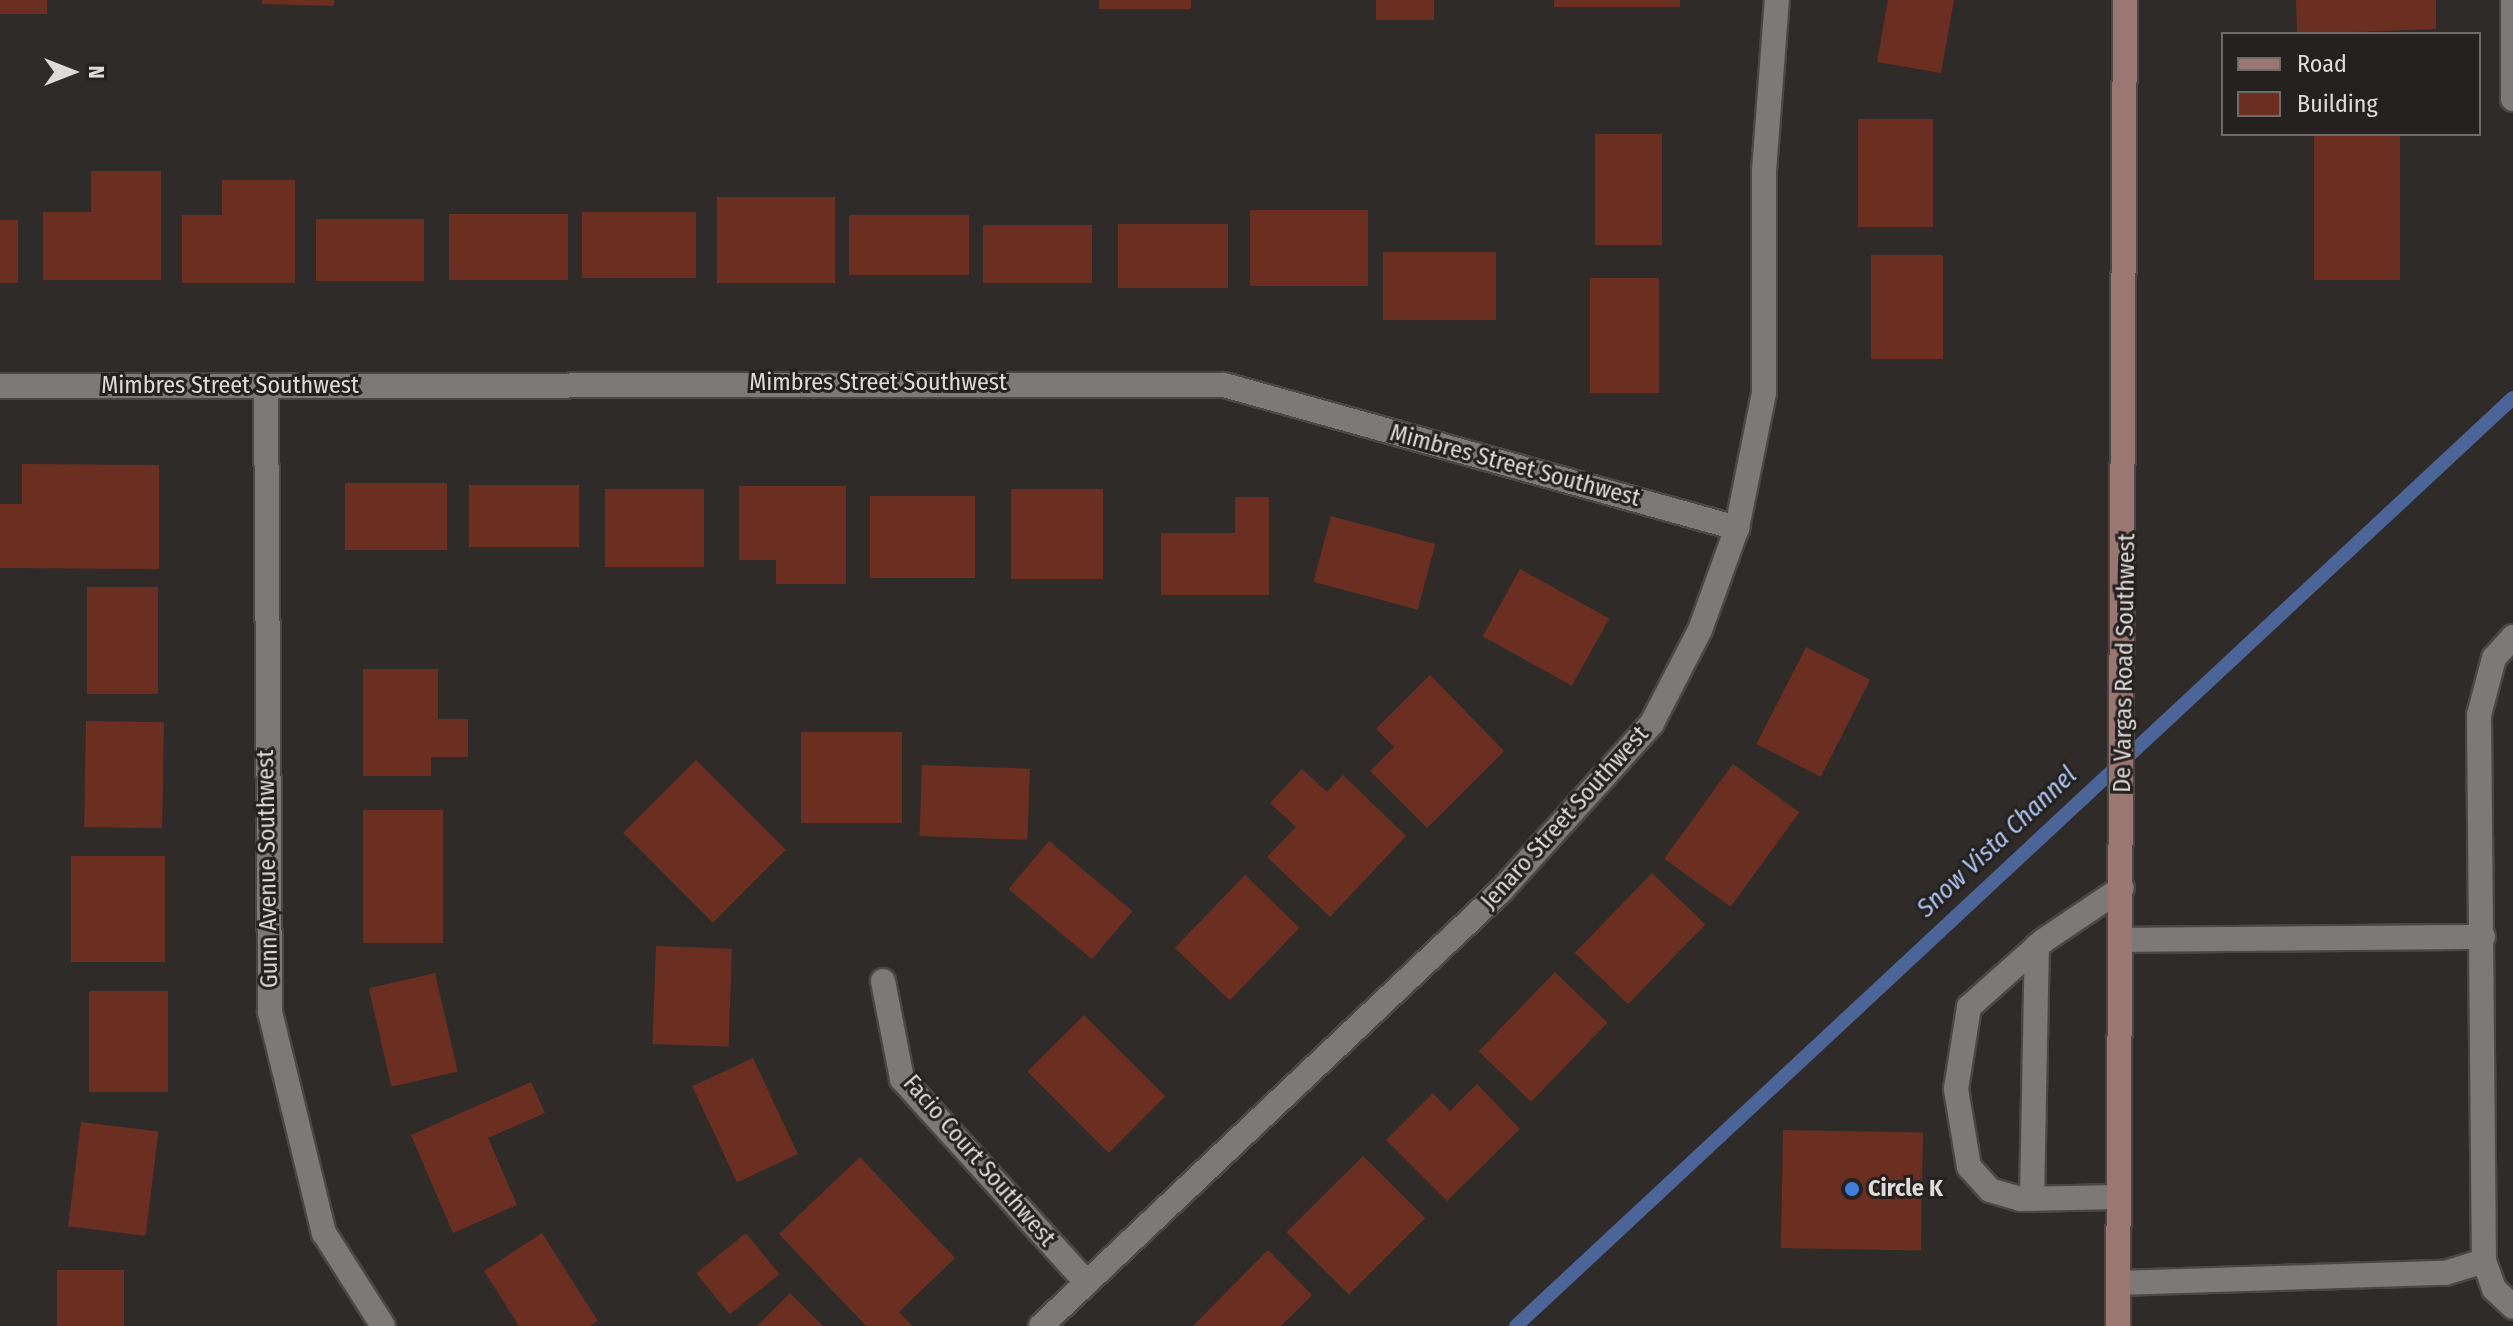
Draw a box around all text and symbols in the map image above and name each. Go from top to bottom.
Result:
north arrow [32,32,112,112]
legend [2221,32,2481,136]
text: Road [2297,50,2347,78]
text: N [83,65,110,79]
text: Building [2297,90,2378,118]
street label: Mimbres Street Southwest [749,369,1007,397]
street label: Mimbres Street Southwest [101,372,359,400]
street label: Mimbres Street Southwest [1387,419,1643,513]
street label: De Vargas Road Southwest [2108,533,2142,793]
street label: Jenaro Street Southwest [1475,720,1655,916]
street label: Gunn Avenue Southwest [252,750,284,988]
water label: Snow Vista Channel [1911,760,2083,924]
street label: Facio Court Southwest [897,1070,1061,1252]
place label: Circle K [1868,1175,1943,1203]
marker: Circle K [1843,1180,1861,1198]

